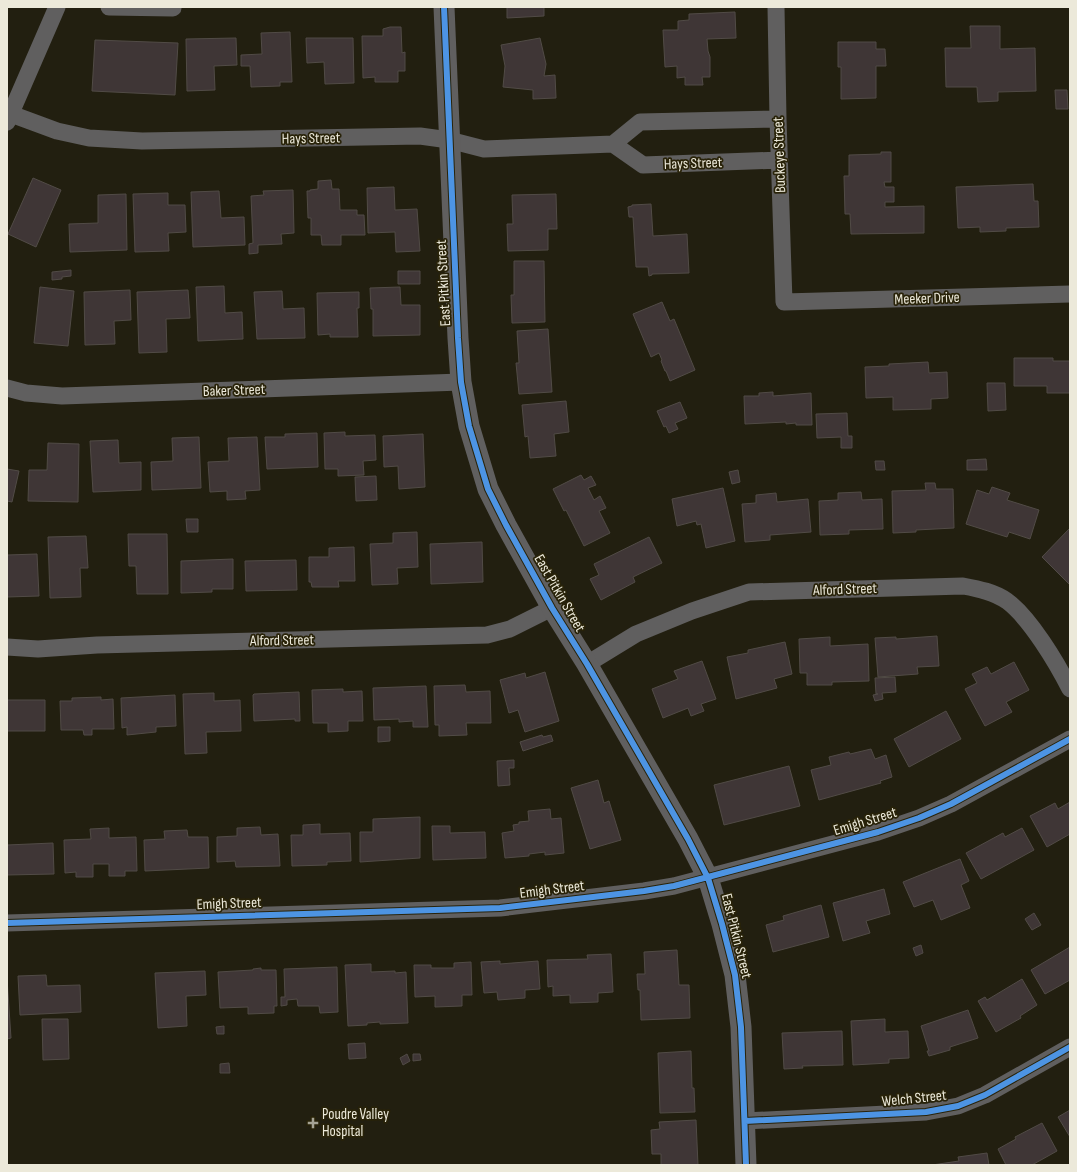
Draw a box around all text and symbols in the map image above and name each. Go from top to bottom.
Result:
street label: Buckeye Street [769,116,790,193]
street label: Hays Street [282,128,341,149]
street label: Hays Street [663,153,723,174]
street label: East Pitkin Street [432,239,455,327]
street label: Meeker Drive [894,288,960,309]
street label: Baker Street [203,380,266,401]
street label: East Pitkin Street [530,551,590,636]
street label: Alford Street [812,579,878,600]
street label: Alford Street [249,630,315,651]
street label: Emigh Street [831,803,899,840]
street label: Emigh Street [519,876,586,903]
street label: East Pitkin Street [717,892,756,981]
street label: Emigh Street [196,893,262,914]
street label: Welch Street [881,1086,948,1111]
place label: Poudre Valley Hospital [322,1105,389,1141]
marker: Poudre Valley Hospital [307,1117,319,1129]

